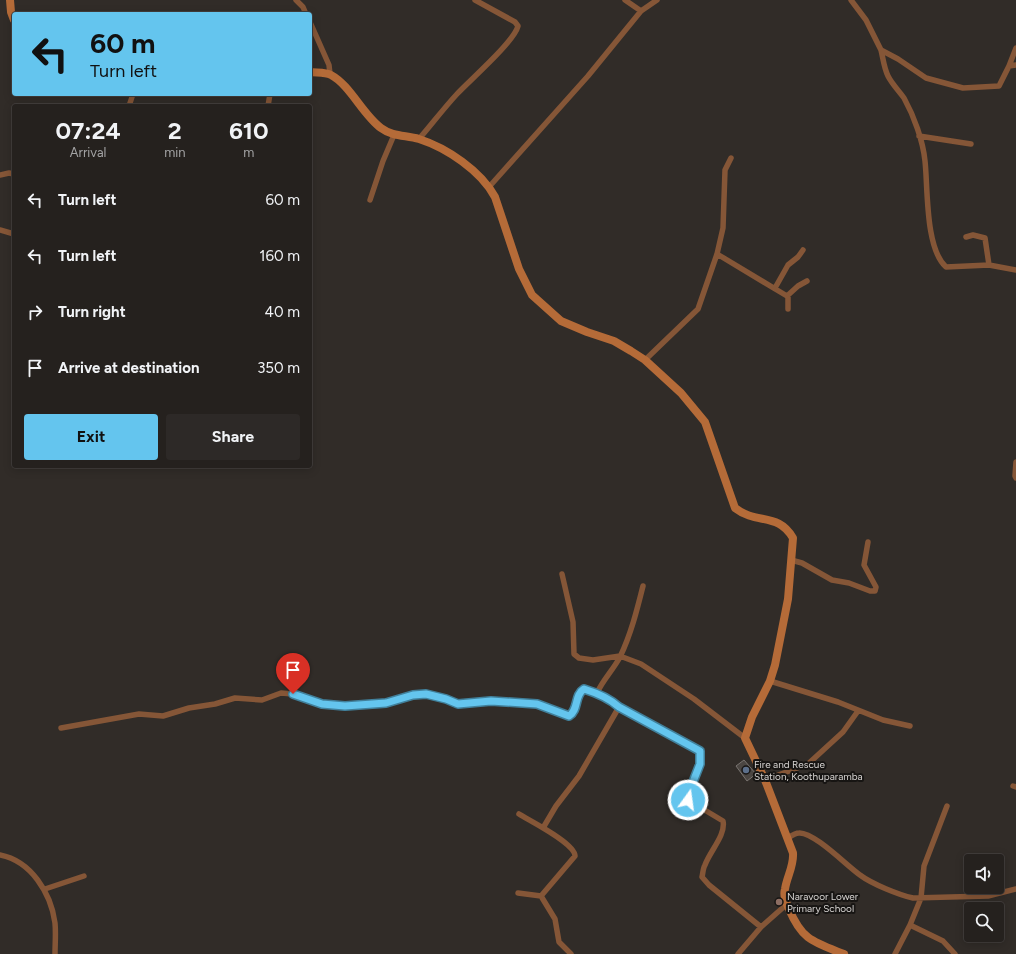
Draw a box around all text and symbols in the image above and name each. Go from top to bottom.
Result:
text: 60 m [90,26,155,60]
icon: left [24,28,76,80]
text: Turn left [90,60,157,82]
text: 07:24 [55,116,121,145]
text: 2 [168,116,182,145]
text: 610 [229,116,269,145]
text: Arrival [70,145,106,160]
text: min [164,145,185,160]
text: m [243,145,254,160]
icon: left [24,189,46,211]
text: Turn left [58,191,116,209]
text: 60 m [265,191,300,209]
icon: left [24,245,46,267]
text: Turn left [58,247,116,265]
text: 160 m [259,247,300,265]
icon: right [24,301,46,323]
text: Turn right [58,303,126,321]
text: 40 m [265,303,300,321]
icon: arrive [24,357,46,379]
text: Arrive at destination [58,359,199,377]
text: 350 m [257,359,300,377]
button: Exit [24,414,158,460]
button: Share [166,414,300,460]
pin [276,653,310,694]
icon: arrive [282,659,304,681]
place label: Fire and Rescue Station, Koothuparamba [754,758,863,783]
marker: Fire and Rescue Station, Koothuparamba [741,765,751,775]
position arrow [667,779,709,821]
map controls [964,854,1004,942]
button: sound [964,854,1004,894]
place label: Naravoor Lower Primary School [787,890,859,915]
marker: Naravoor Lower Primary School [774,897,784,907]
button: search [964,902,1004,942]

